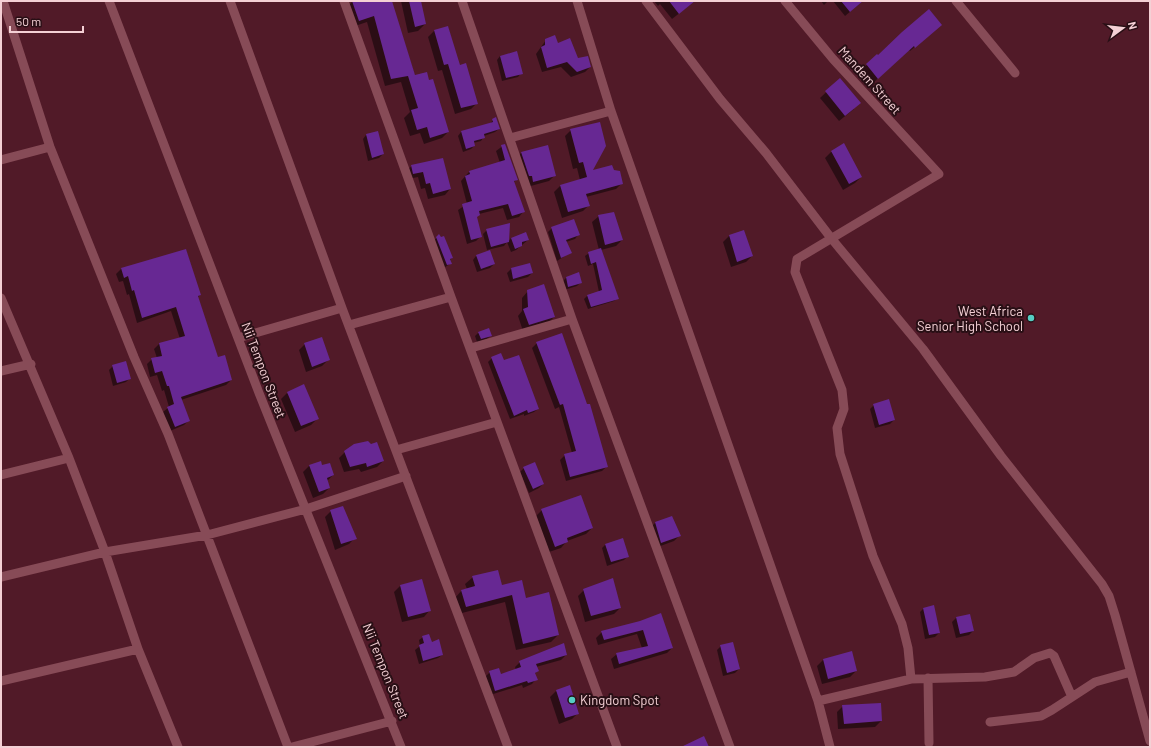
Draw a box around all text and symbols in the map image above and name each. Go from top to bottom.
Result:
scale bar [10,8,83,34]
north arrow [1103,8,1143,48]
text: 50 m [16,14,41,28]
text: N [1126,20,1140,31]
street label: Mandem Street [835,43,905,117]
place label: West Africa Senior High School [917,303,1023,334]
marker: West Africa Senior High School [1026,313,1036,323]
street label: Nii Tempon Street [238,320,290,420]
street label: Nii Tempon Street [360,621,412,721]
place label: Kingdom Spot [580,692,659,708]
marker: Kingdom Spot [567,695,577,705]

